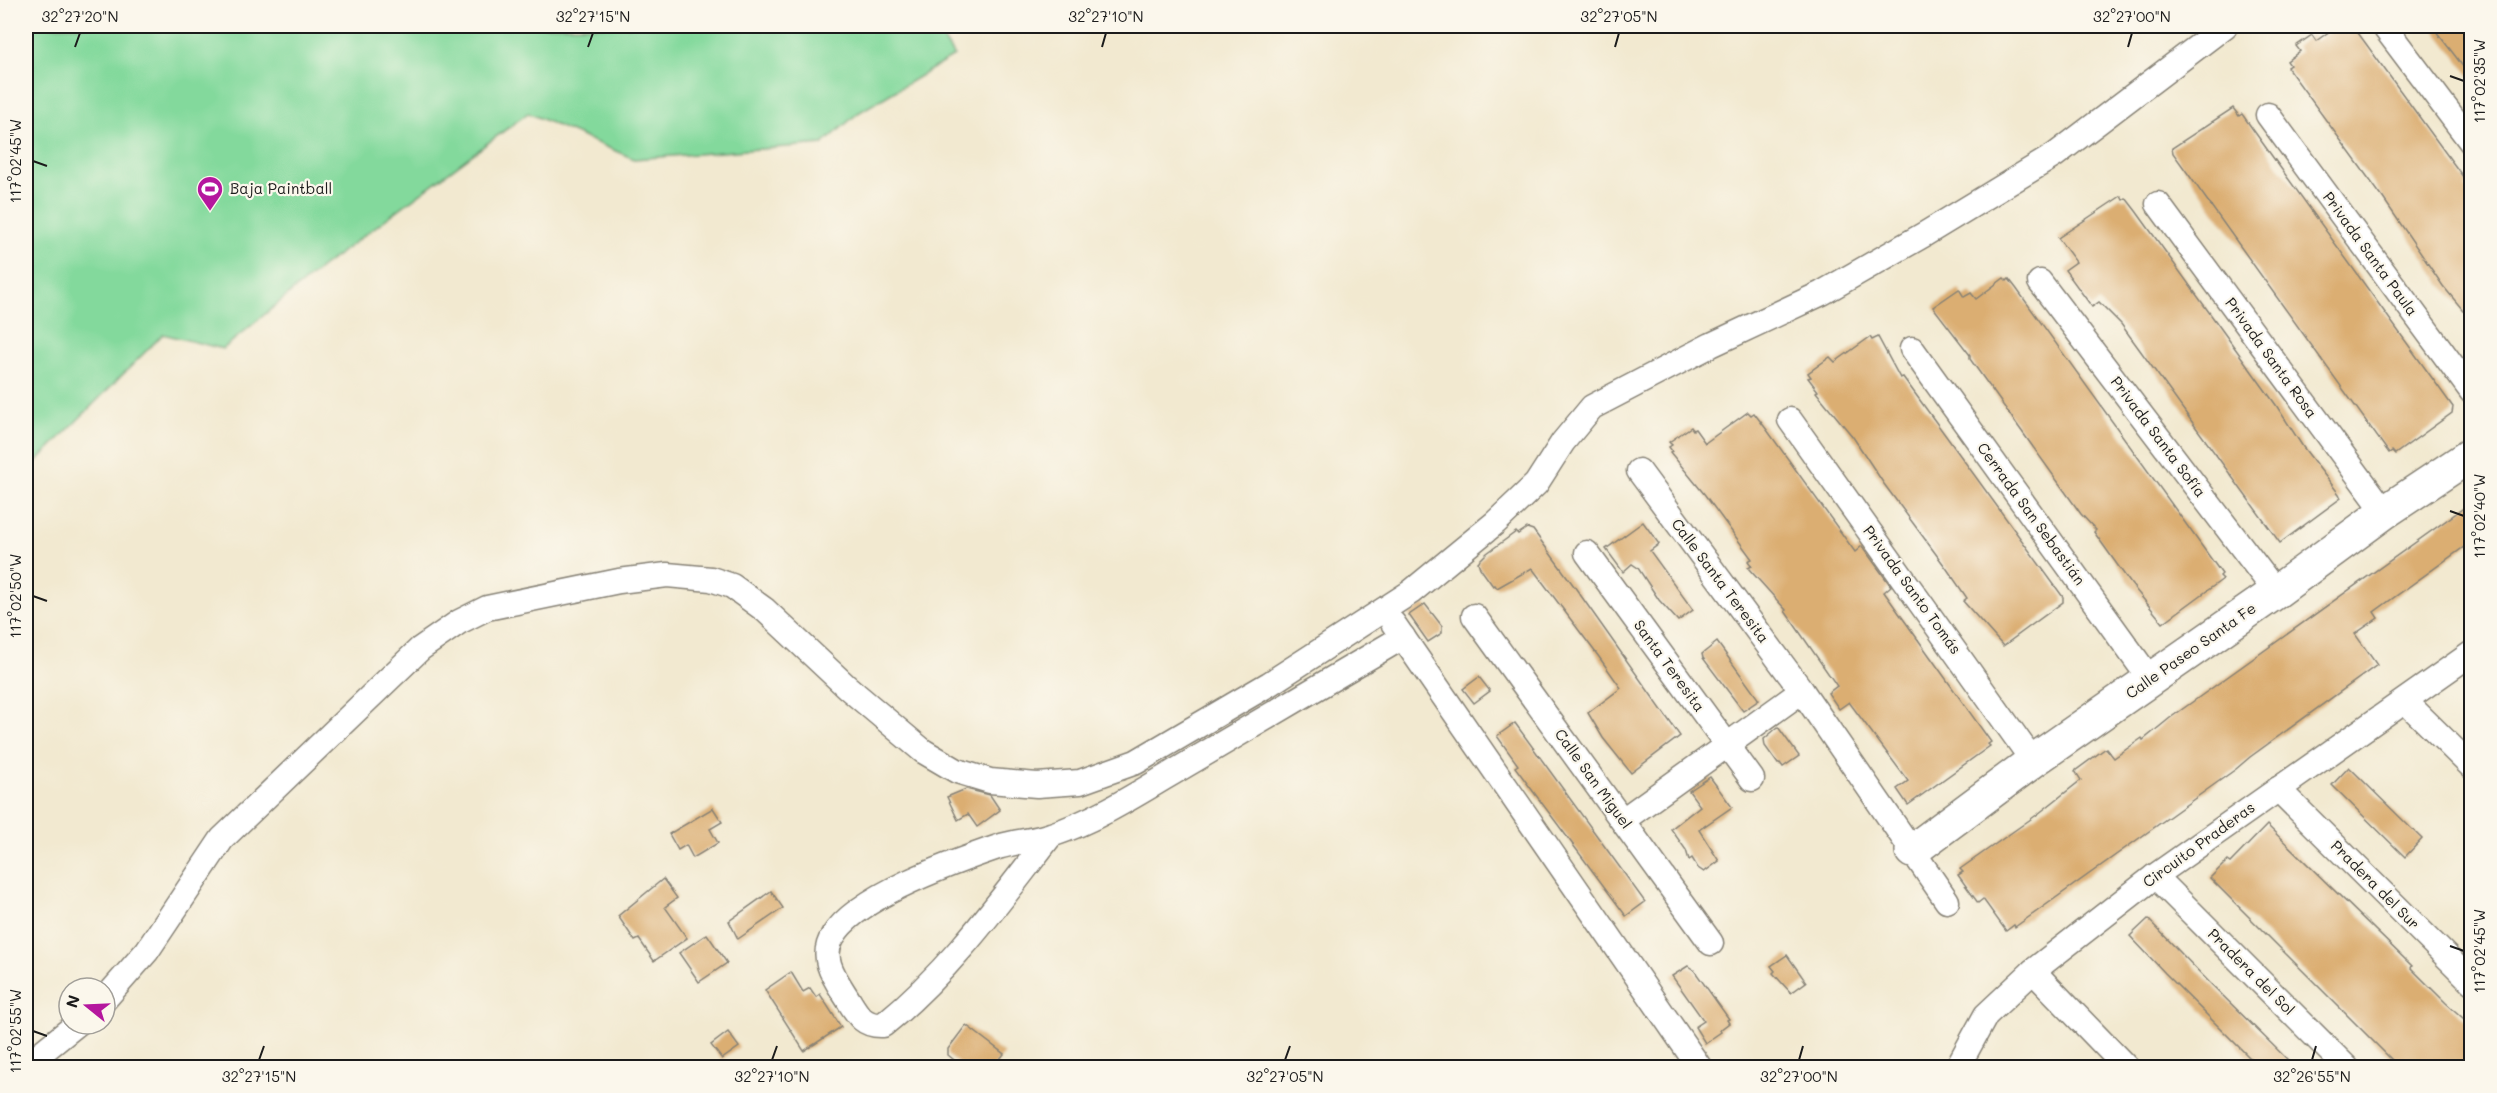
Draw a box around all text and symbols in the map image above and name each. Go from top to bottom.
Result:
text: 32°27'20"N [42,6,118,26]
text: 32°27'15"N [556,6,630,26]
text: 32°27'10"N [1068,6,1144,26]
text: 32°27'05"N [1580,6,1658,26]
text: 32°27'00"N [2093,6,2171,26]
text: 117°02'35"W [2469,39,2489,123]
text: 117°02'45"W [5,119,25,203]
sports icon: Baja Paintball [195,174,225,212]
place label: Baja Paintball [230,178,332,198]
street label: Privada Santa Paula [2319,187,2423,320]
street label: Privada Santa Rosa [2221,293,2322,422]
street label: Privada Santa Sofía [2107,372,2211,501]
street label: Cerrada San Sebastián [1973,438,2090,589]
text: 117°02'40"W [2469,474,2489,558]
street label: Calle Santa Teresita [1667,514,1774,647]
street label: Privada Santo Tomás [1859,521,1966,658]
text: 117°02'50"W [5,554,25,638]
street label: Calle Paseo Santa Fe [2121,598,2260,703]
street label: Santa Teresita [1630,615,1710,715]
street label: Calle San Miguel [1551,724,1637,832]
street label: Circuito Praderas [2138,797,2258,892]
street label: Pradera del Sur [2327,835,2425,933]
text: 117°02'45"W [2469,909,2489,993]
street label: Pradera del Sol [2204,924,2299,1019]
north arrow [57,976,117,1036]
text: 117°02'55"W [5,989,25,1073]
text: N [60,992,84,1010]
text: 32°27'15"N [222,1066,296,1086]
text: 32°27'10"N [734,1066,810,1086]
text: 32°27'05"N [1246,1066,1324,1086]
text: 32°27'00"N [1760,1066,1838,1086]
text: 32°26'55"N [2273,1066,2351,1086]

